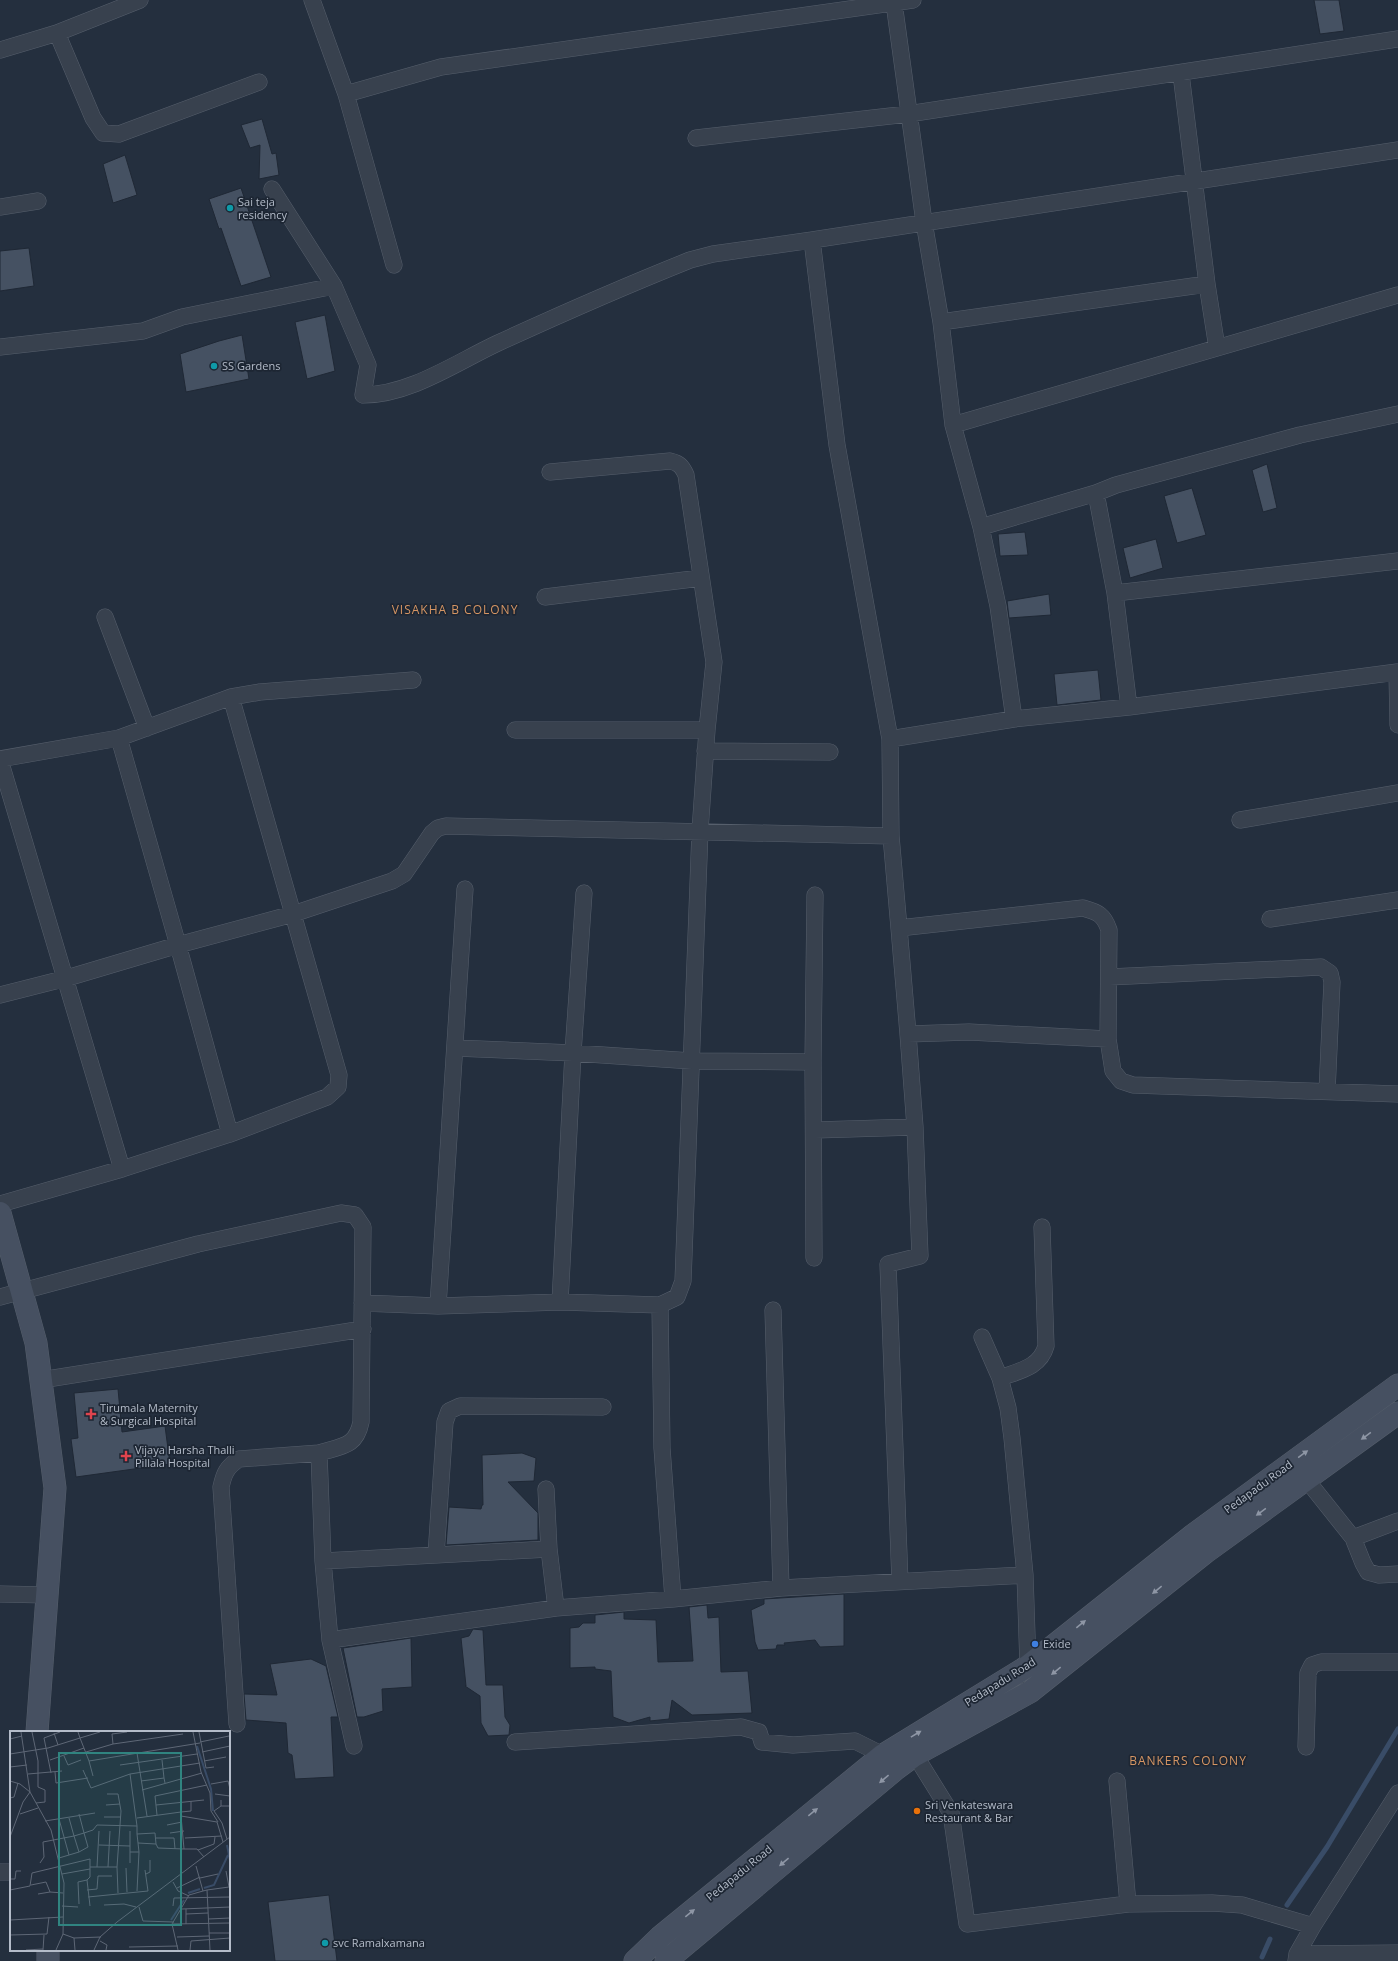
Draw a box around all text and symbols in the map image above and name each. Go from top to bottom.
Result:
place label: Sai teja residency [238,194,288,222]
marker: Sai teja residency [225,203,235,213]
place label: SS Gardens [222,358,280,373]
marker: SS Gardens [209,361,219,371]
district label: VISAKHA B COLONY [392,601,518,618]
place label: Tirumala Maternity & Surgical Hospital [100,1400,198,1428]
marker: Tirumala Maternity & Surgical Hospital [85,1408,97,1420]
one-way arrow [1361,1432,1372,1440]
place label: Vijaya Harsha Thalli Pillala Hospital [135,1442,235,1470]
marker: Vijaya Harsha Thalli Pillala Hospital [120,1450,132,1462]
one-way arrow [1298,1450,1309,1458]
street label: Pedapadu Road [1221,1457,1295,1516]
one-way arrow [1256,1508,1266,1516]
one-way arrow [1152,1586,1163,1595]
one-way arrow [1075,1620,1086,1628]
place label: Exide [1043,1636,1071,1651]
marker: Exide [1030,1639,1040,1649]
street label: Pedapadu Road [961,1654,1038,1709]
one-way arrow [1050,1667,1061,1676]
inset map [10,1731,230,1951]
one-way arrow [910,1731,922,1738]
district label: BANKERS COLONY [1129,1752,1247,1769]
one-way arrow [878,1774,889,1783]
place label: Sri Venkateswara Restaurant & Bar [925,1797,1013,1825]
marker: Sri Venkateswara Restaurant & Bar [912,1806,922,1816]
one-way arrow [807,1808,818,1817]
street label: Pedapadu Road [702,1841,775,1904]
one-way arrow [779,1858,789,1867]
one-way arrow [685,1908,696,1917]
place label: svc Ramalxamana [333,1935,425,1950]
marker: svc Ramalxamana [320,1938,330,1948]

